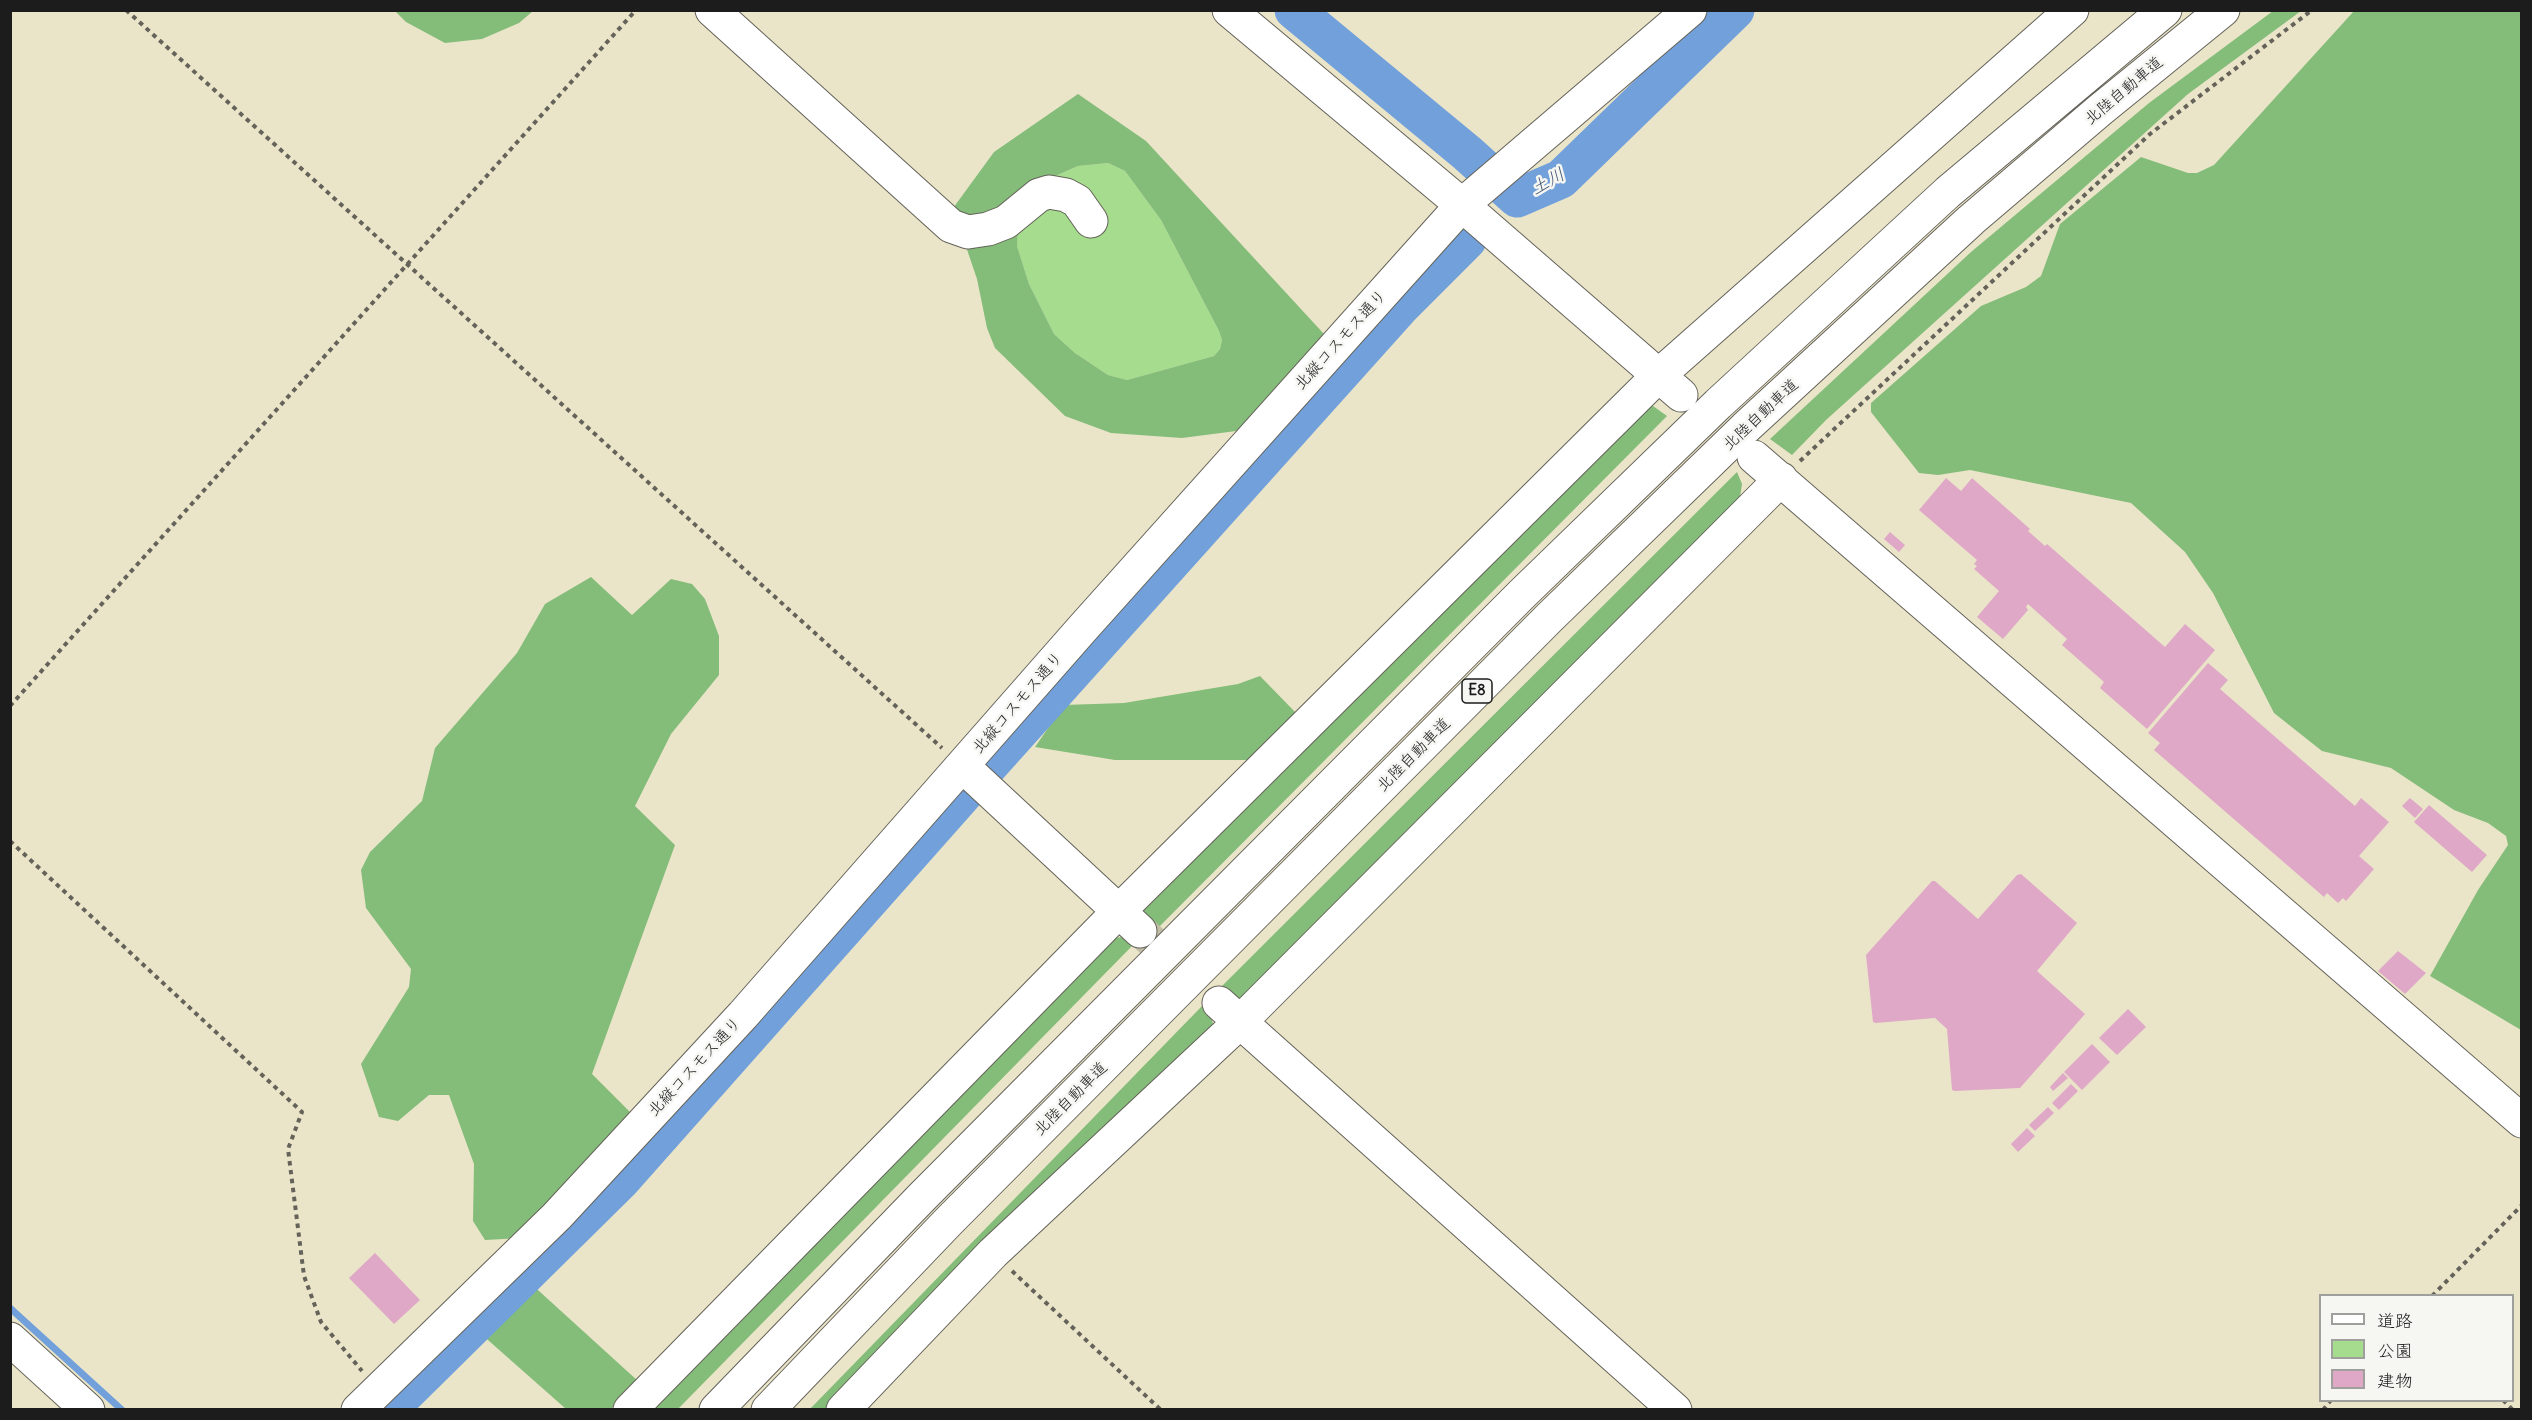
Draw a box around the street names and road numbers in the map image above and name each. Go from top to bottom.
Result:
street label: 北陸自動車道 [2081,53,2167,129]
street label: 北縦コスモス通り [1291,286,1391,394]
street label: 北陸自動車道 [1719,375,1803,455]
street label: 北縦コスモス通り [969,648,1067,758]
road number: E8 [1462,679,1492,703]
street label: 北陸自動車道 [1373,714,1455,796]
street label: 北縦コスモス通り [644,1014,746,1120]
street label: 北陸自動車道 [1030,1058,1112,1140]

